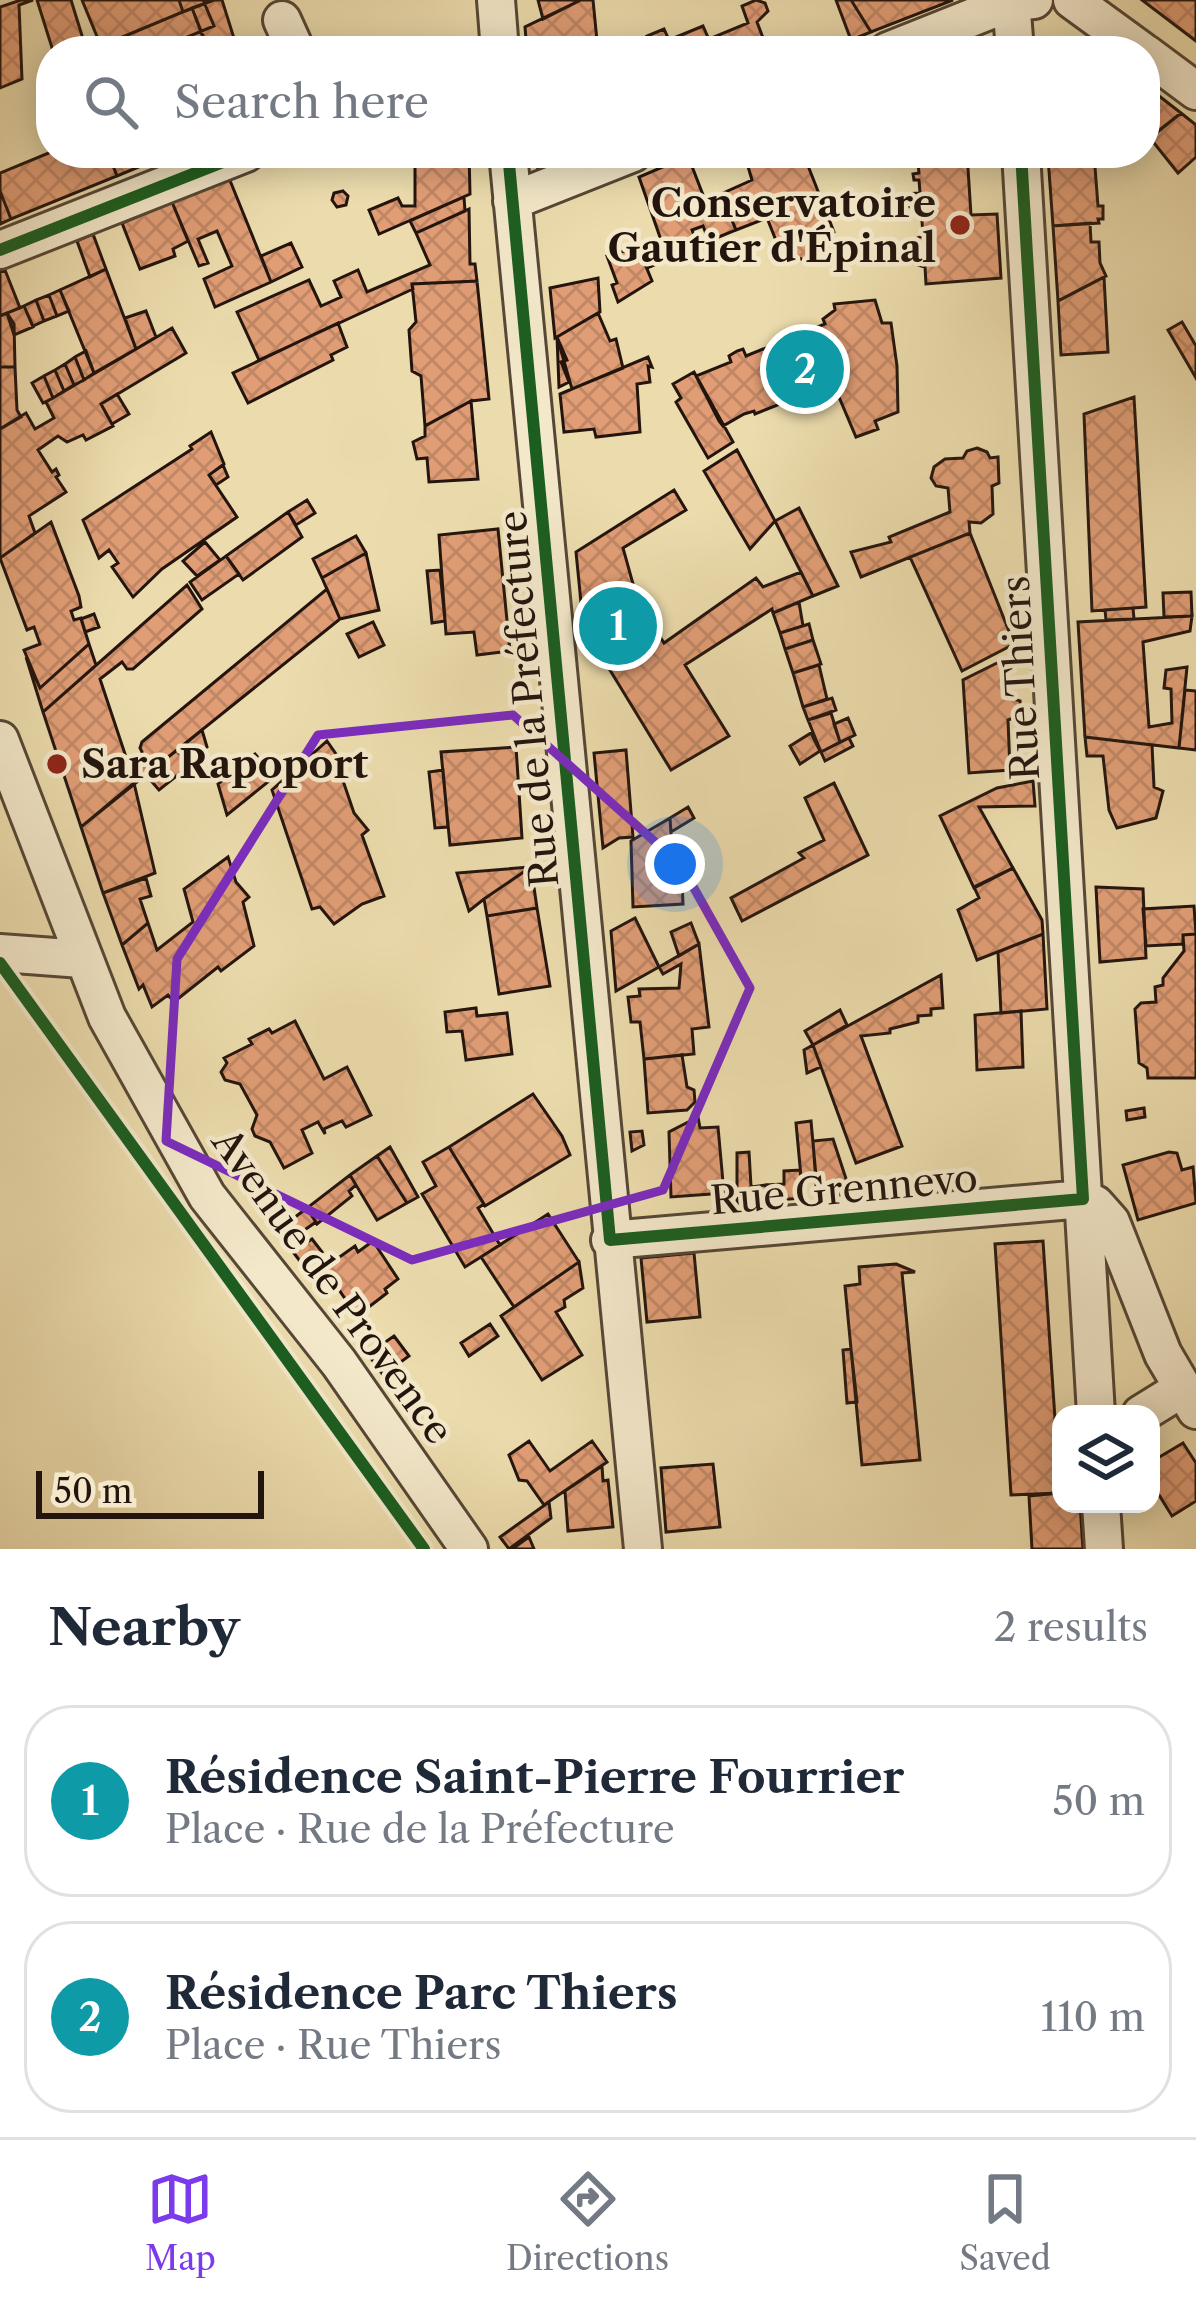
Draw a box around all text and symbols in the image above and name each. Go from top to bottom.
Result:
search box [36,36,1160,168]
icon: search [78,69,144,135]
text: Search here [174,74,429,130]
place label: Conservatoire Gautier d'Épinal [607,179,936,272]
marker: Conservatoire Gautier d'Épinal [947,212,973,238]
pin: 2 [766,324,844,414]
street label: Rue de la Préfecture [488,509,568,889]
street label: Rue Thiers [991,575,1049,781]
pin: 1 [579,581,657,671]
place label: Sara Rapoport [81,740,368,788]
marker: Sara Rapoport [44,751,70,777]
your location [645,834,705,894]
street label: Avenue de Provence [202,1118,464,1453]
street label: Rue Grennevo [709,1153,979,1225]
map controls [1052,1405,1160,1513]
button: layers [1052,1405,1160,1513]
scale bar [36,1465,264,1518]
text: 50 m [54,1471,132,1512]
text: Nearby [48,1596,240,1658]
text: 2 results [994,1603,1148,1651]
text: Résidence Saint-Pierre Fourrier [165,1749,904,1805]
text: 1 [81,1777,99,1825]
text: 50 m [1052,1777,1145,1825]
text: Place · Rue de la Préfecture [165,1805,675,1853]
text: Résidence Parc Thiers [165,1965,678,2021]
text: 2 [78,1993,102,2041]
text: 110 m [1041,1993,1145,2041]
text: Place · Rue Thiers [165,2021,501,2069]
tab: Map [145,2166,216,2279]
tab: Directions [506,2166,669,2279]
tab: Saved [959,2166,1051,2279]

